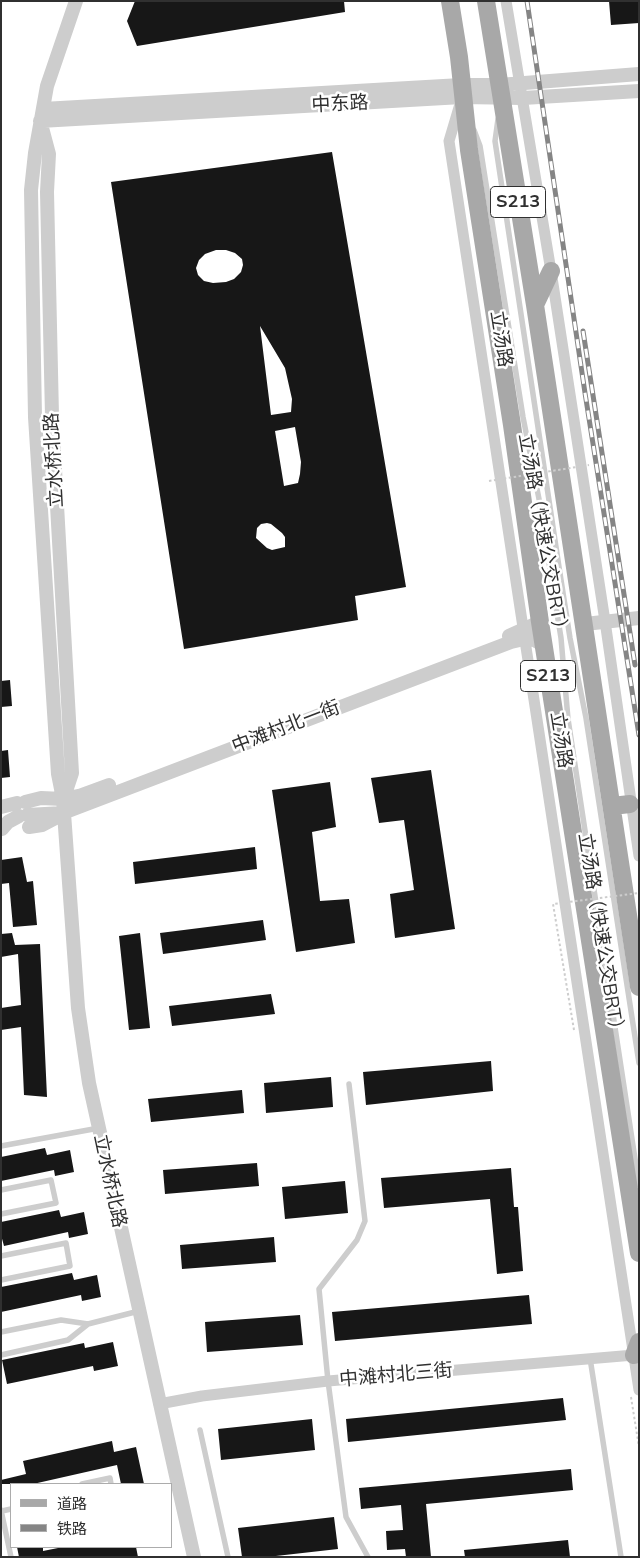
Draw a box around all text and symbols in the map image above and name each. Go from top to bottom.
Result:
street label: 中东路 [311,91,369,117]
road number: S213 [490,186,546,218]
street label: 立汤路 [485,309,517,369]
street label: 立水桥北路 [40,412,68,508]
street label: 立汤路（快速公交BRT） [514,432,572,640]
road number: S213 [520,660,576,691]
street label: 中滩村北一街 [229,696,343,758]
street label: 立汤路 [545,710,577,770]
street label: 立汤路（快速公交BRT） [573,831,629,1041]
street label: 立水桥北路 [89,1132,131,1230]
street label: 中滩村北三街 [338,1359,454,1391]
legend [10,1483,172,1548]
text: 道路 [57,1494,87,1513]
text: 铁路 [57,1519,87,1538]

